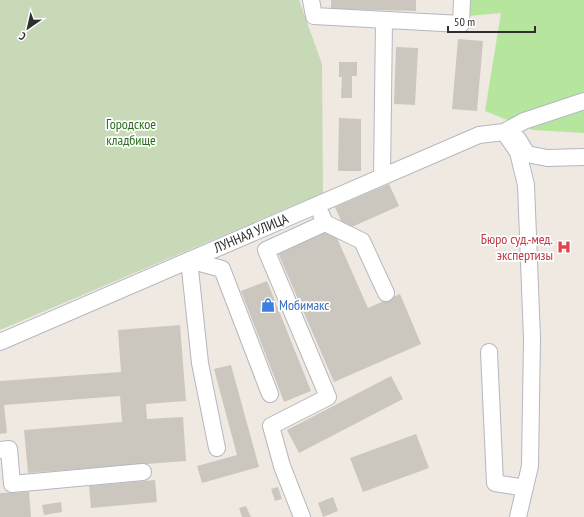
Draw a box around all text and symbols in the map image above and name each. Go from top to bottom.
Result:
north arrow [8,8,48,48]
scale bar [448,8,535,34]
text: 50 m [454,14,475,29]
text: С [16,29,28,44]
park label: Городское кладбище [106,115,156,149]
street label: ЛУННАЯ УЛИЦА [210,209,291,257]
place label: Бюро суд.-мед. экспертизы [481,230,553,264]
hospital icon: Бюро суд.-мед. экспертизы [556,239,572,255]
place label: Мобимакс [279,296,329,314]
shop icon: Мобимакс [260,297,276,313]

